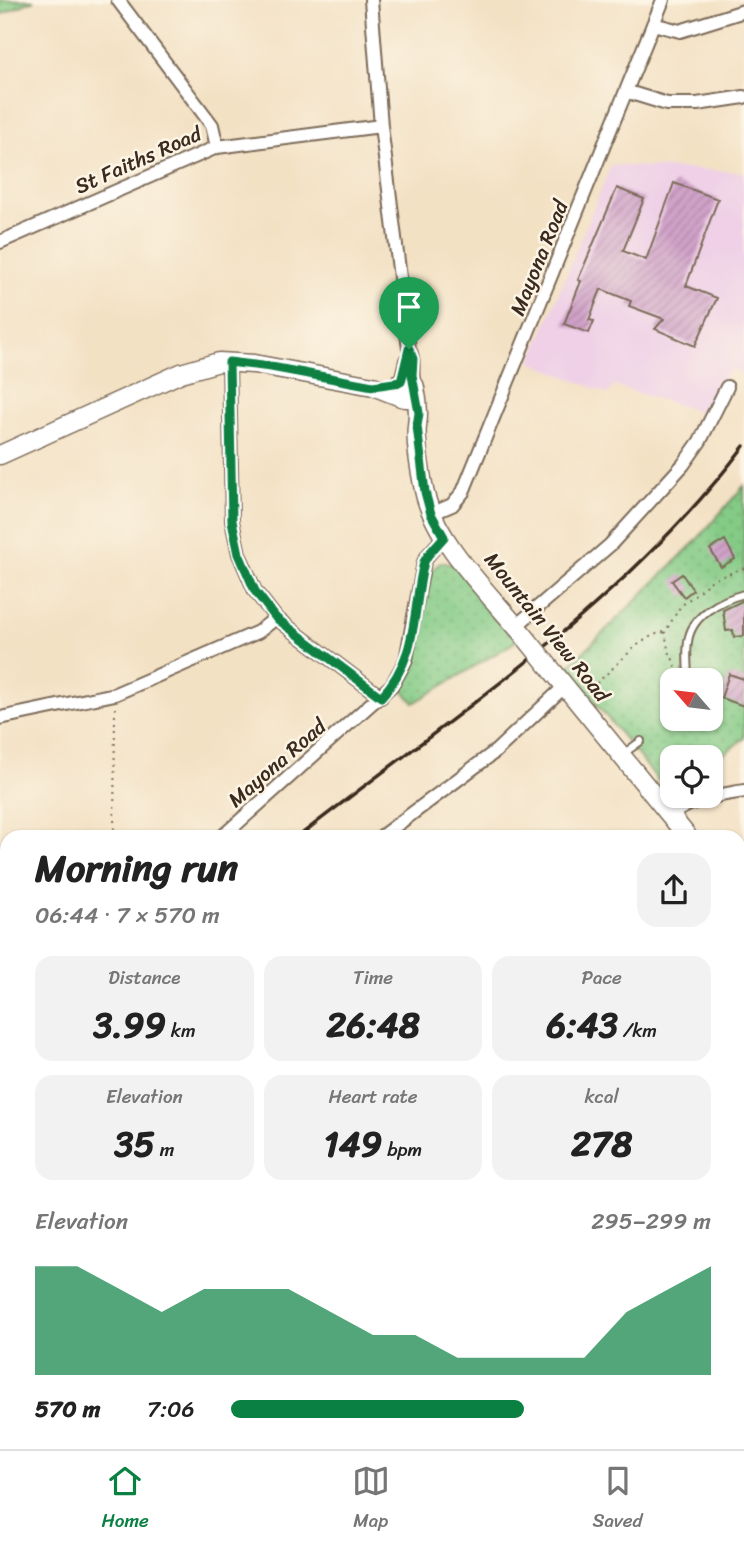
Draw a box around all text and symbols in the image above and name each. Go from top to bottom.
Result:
street label: St Faiths Road [68,114,209,205]
street label: Mayona Road [499,193,580,321]
pin [379,277,439,349]
icon: arrive [390,288,428,326]
street label: Mountain View Road [474,543,621,712]
north arrow [660,668,723,732]
map controls [660,668,723,808]
street label: Mayona Road [219,708,337,817]
button: locate [660,745,723,808]
text: Morning run [35,835,238,902]
button: share [637,853,711,927]
text: 06:44 · 7 × 570 m [35,895,220,936]
text: Distance [108,961,180,994]
text: Time [353,961,393,994]
text: Pace [582,961,622,994]
text: 3.99 [93,994,166,1056]
text: 26:48 [326,994,420,1056]
text: 6:43 [546,994,618,1056]
text: km [166,1014,196,1047]
text: /km [618,1014,657,1047]
text: Elevation [106,1080,183,1113]
text: Heart rate [328,1080,418,1113]
text: kcal [584,1080,619,1113]
text: 35 [114,1113,155,1175]
text: 149 [324,1113,382,1175]
text: 278 [571,1113,632,1175]
text: m [155,1133,174,1166]
text: bpm [382,1133,422,1166]
text: Elevation [35,1201,128,1242]
text: 295–299 m [591,1201,711,1242]
text: 570 m [35,1389,100,1430]
text: 7:06 [147,1389,195,1430]
tab: Home [101,1462,149,1537]
tab: Map [352,1462,390,1537]
tab: Saved [593,1462,643,1537]

